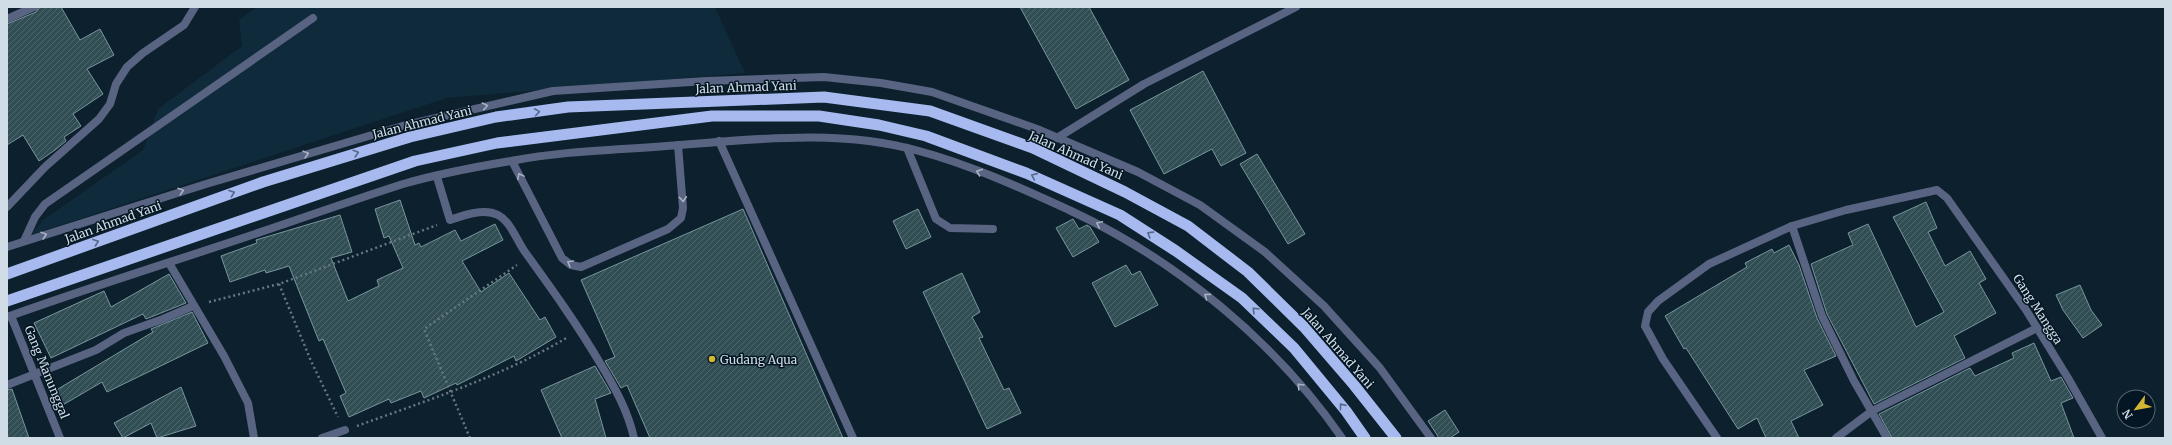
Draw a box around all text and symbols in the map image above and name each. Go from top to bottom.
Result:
street label: Jalan Ahmad Yani [694,78,797,96]
street label: Jalan Ahmad Yani [370,102,473,142]
one-way arrow [482,102,489,110]
one-way arrow [534,108,540,117]
street label: Jalan Ahmad Yani [1026,127,1126,183]
one-way arrow [352,149,359,158]
one-way arrow [302,150,309,159]
one-way arrow [976,169,983,177]
one-way arrow [517,173,525,181]
one-way arrow [1031,173,1038,181]
one-way arrow [178,187,185,196]
one-way arrow [228,189,235,198]
one-way arrow [678,196,687,202]
street label: Jalan Ahmad Yani [62,198,163,247]
one-way arrow [1095,221,1103,229]
one-way arrow [40,231,47,240]
one-way arrow [1147,232,1154,239]
one-way arrow [93,238,100,246]
one-way arrow [567,260,574,267]
street label: Gang Mangga [2010,271,2066,347]
one-way arrow [1204,293,1211,300]
street label: Jalan Ahmad Yani [1298,304,1377,391]
one-way arrow [1252,307,1260,315]
street label: Gang Manunggal [21,323,73,421]
place label: Gudang Aqua [720,352,798,367]
marker: Gudang Aqua [707,354,717,364]
one-way arrow [1298,383,1305,390]
north arrow [2116,389,2156,429]
one-way arrow [1340,404,1347,411]
text: N [2119,407,2136,422]

